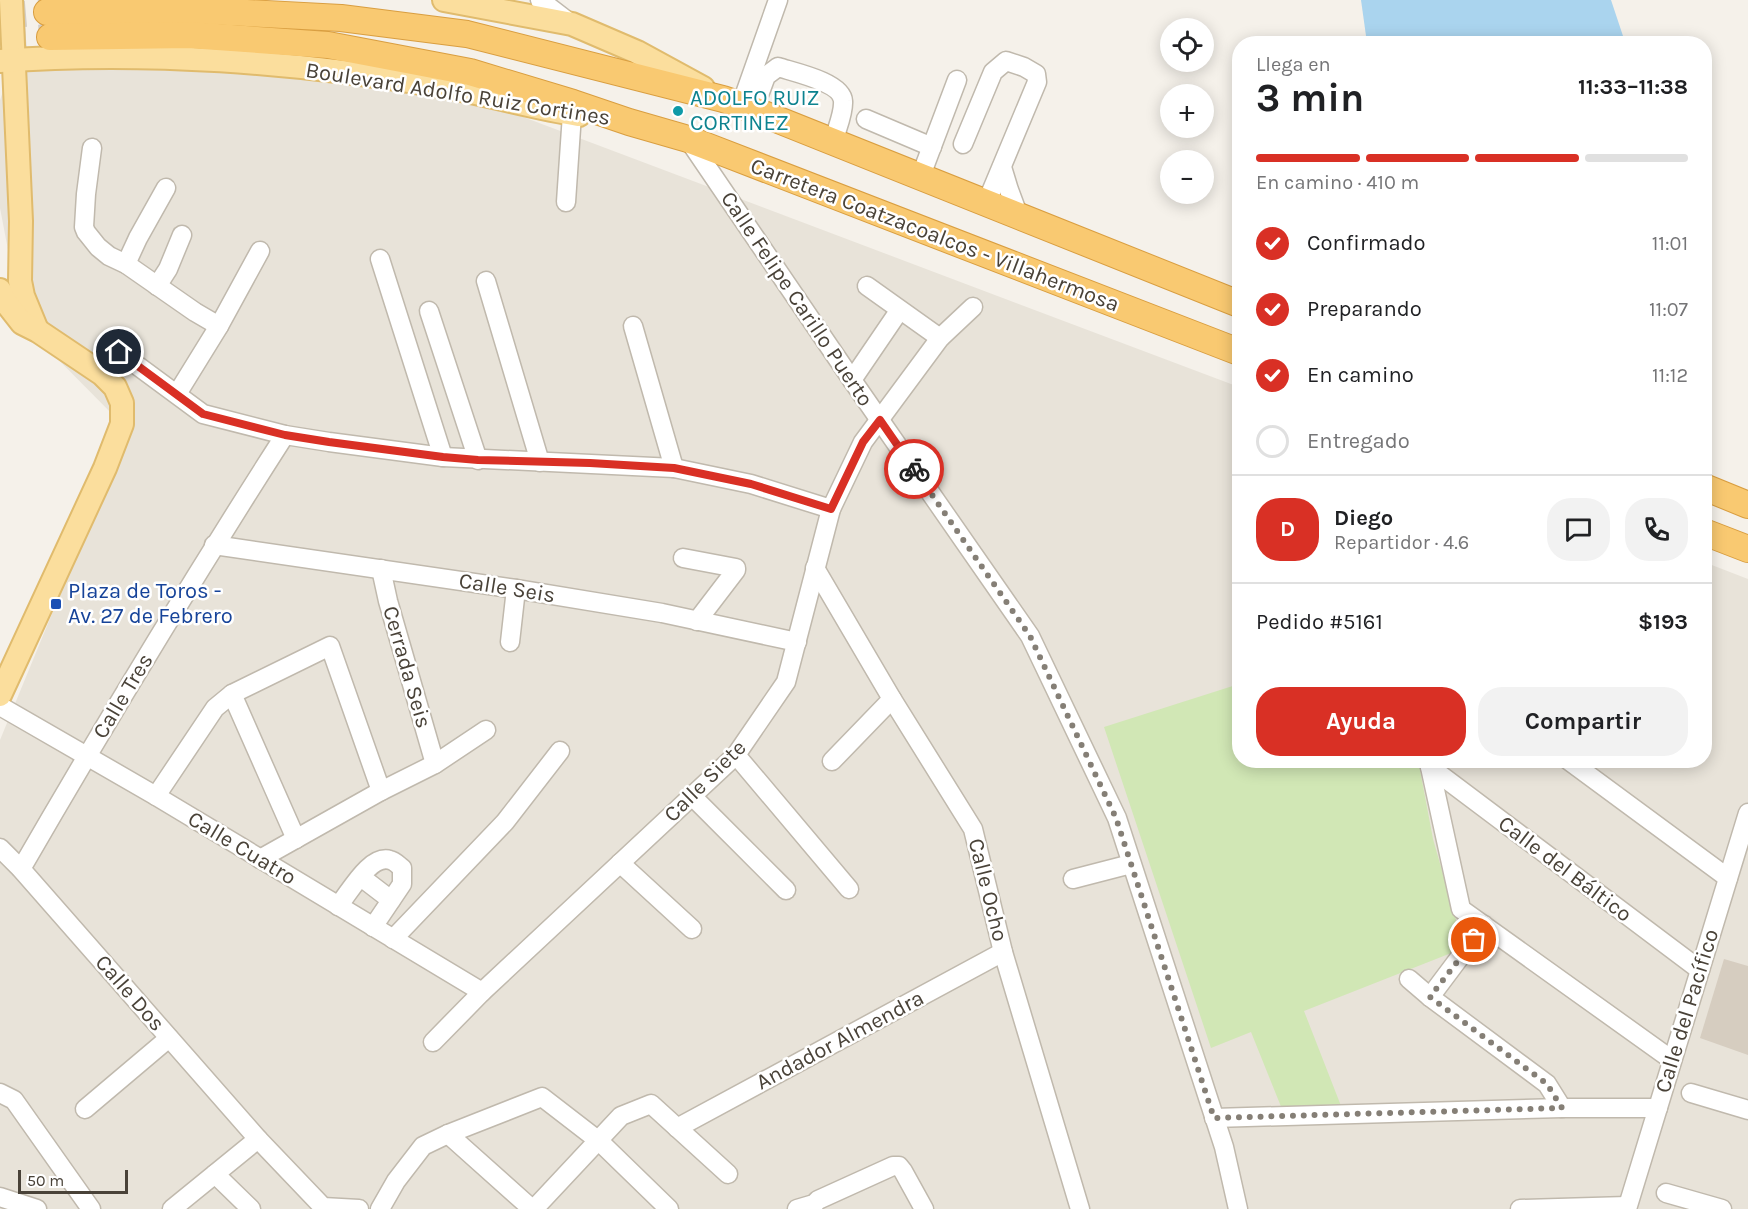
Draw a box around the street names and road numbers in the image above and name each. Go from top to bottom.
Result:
street label: Boulevard Adolfo Ruiz Cortines [304,57,612,131]
street label: Carretera Coatzacoalcos - Villahermosa [747,152,1123,318]
street label: Calle Felipe Carillo Puerto [715,187,879,411]
street label: Calle Seis [457,568,557,608]
street label: Cerrada Seis [377,603,437,731]
street label: Calle Tres [87,649,159,743]
street label: Calle Siete [659,735,751,827]
street label: Calle Cuatro [183,806,301,890]
street label: Calle del Báltico [1493,810,1637,928]
street label: Calle Ocho [963,836,1013,944]
street label: Calle del Pacífico [1650,926,1724,1096]
street label: Calle Dos [90,950,170,1036]
street label: Andador Almendra [752,985,928,1095]

